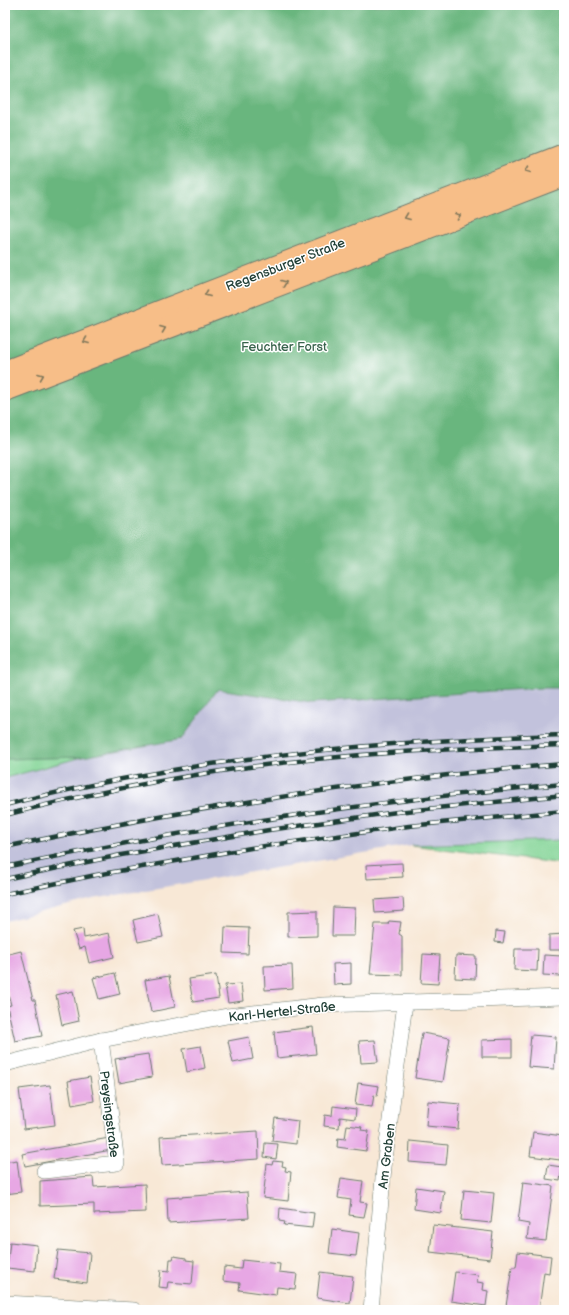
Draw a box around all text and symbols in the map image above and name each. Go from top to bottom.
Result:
one-way arrow [524,165,531,173]
one-way arrow [403,212,410,220]
one-way arrow [454,213,461,221]
street label: Regensburger Straße [223,235,348,295]
one-way arrow [280,279,287,287]
one-way arrow [204,290,211,298]
one-way arrow [159,326,166,334]
one-way arrow [82,337,89,345]
park label: Feuchter Forst [241,339,327,355]
one-way arrow [37,373,45,381]
street label: Karl-Hertel-Straße [228,998,337,1026]
street label: Preysingstraße [96,1070,122,1159]
street label: Am Graben [375,1122,399,1190]

